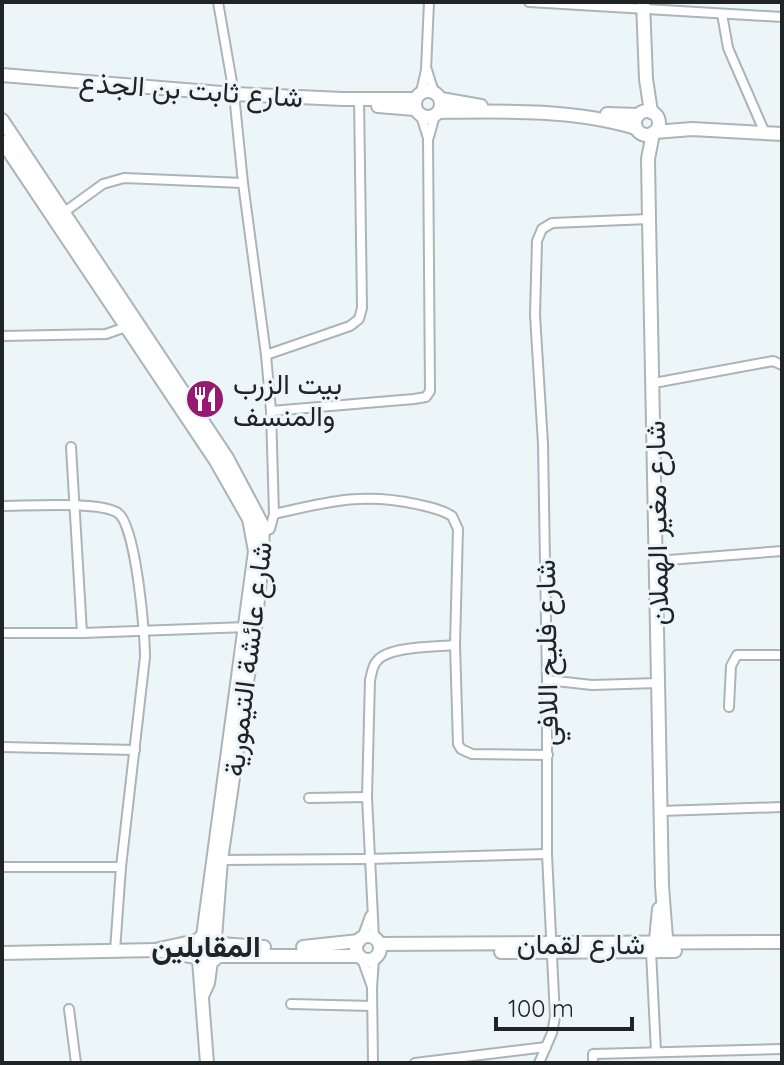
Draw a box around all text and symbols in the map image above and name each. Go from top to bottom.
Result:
street label: شارع ثابت بن الجذع [78,64,304,116]
place label: بيت الزرب والمنسف [233,366,342,434]
restaurant icon: بيت الزرب والمنسف [184,378,226,420]
street label: شارع مغير الهملان [637,420,677,626]
street label: شارع عائشة التيمورية [215,540,281,779]
street label: شارع فليح اللافي [527,559,571,747]
street label: شارع لقمان [517,926,645,963]
district label: المقابلين [151,927,261,965]
scale bar [496,981,632,1031]
text: 100 m [508,993,574,1023]

